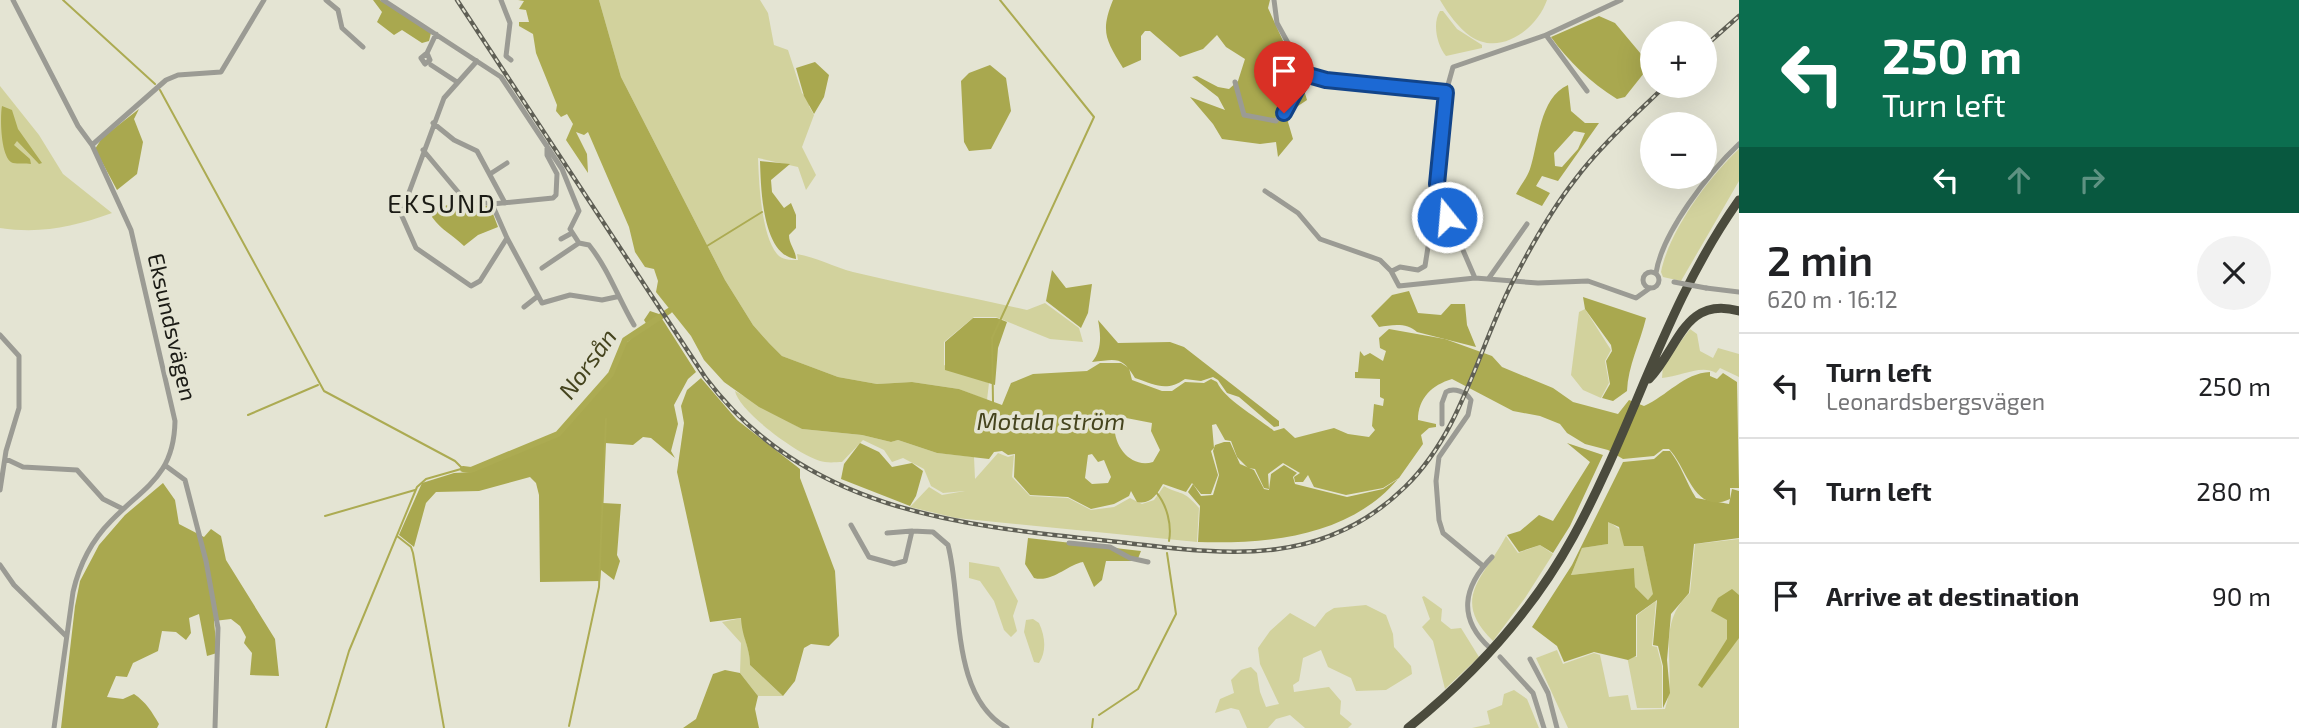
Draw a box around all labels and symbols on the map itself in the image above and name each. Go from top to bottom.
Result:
pin [1254,41,1314,113]
position arrow [1410,180,1484,254]
district label: EKSUND [387,187,497,218]
street label: Eksundsvägen [142,250,204,403]
water label: Norsån [552,322,622,404]
water label: Motala ström [977,406,1125,435]

